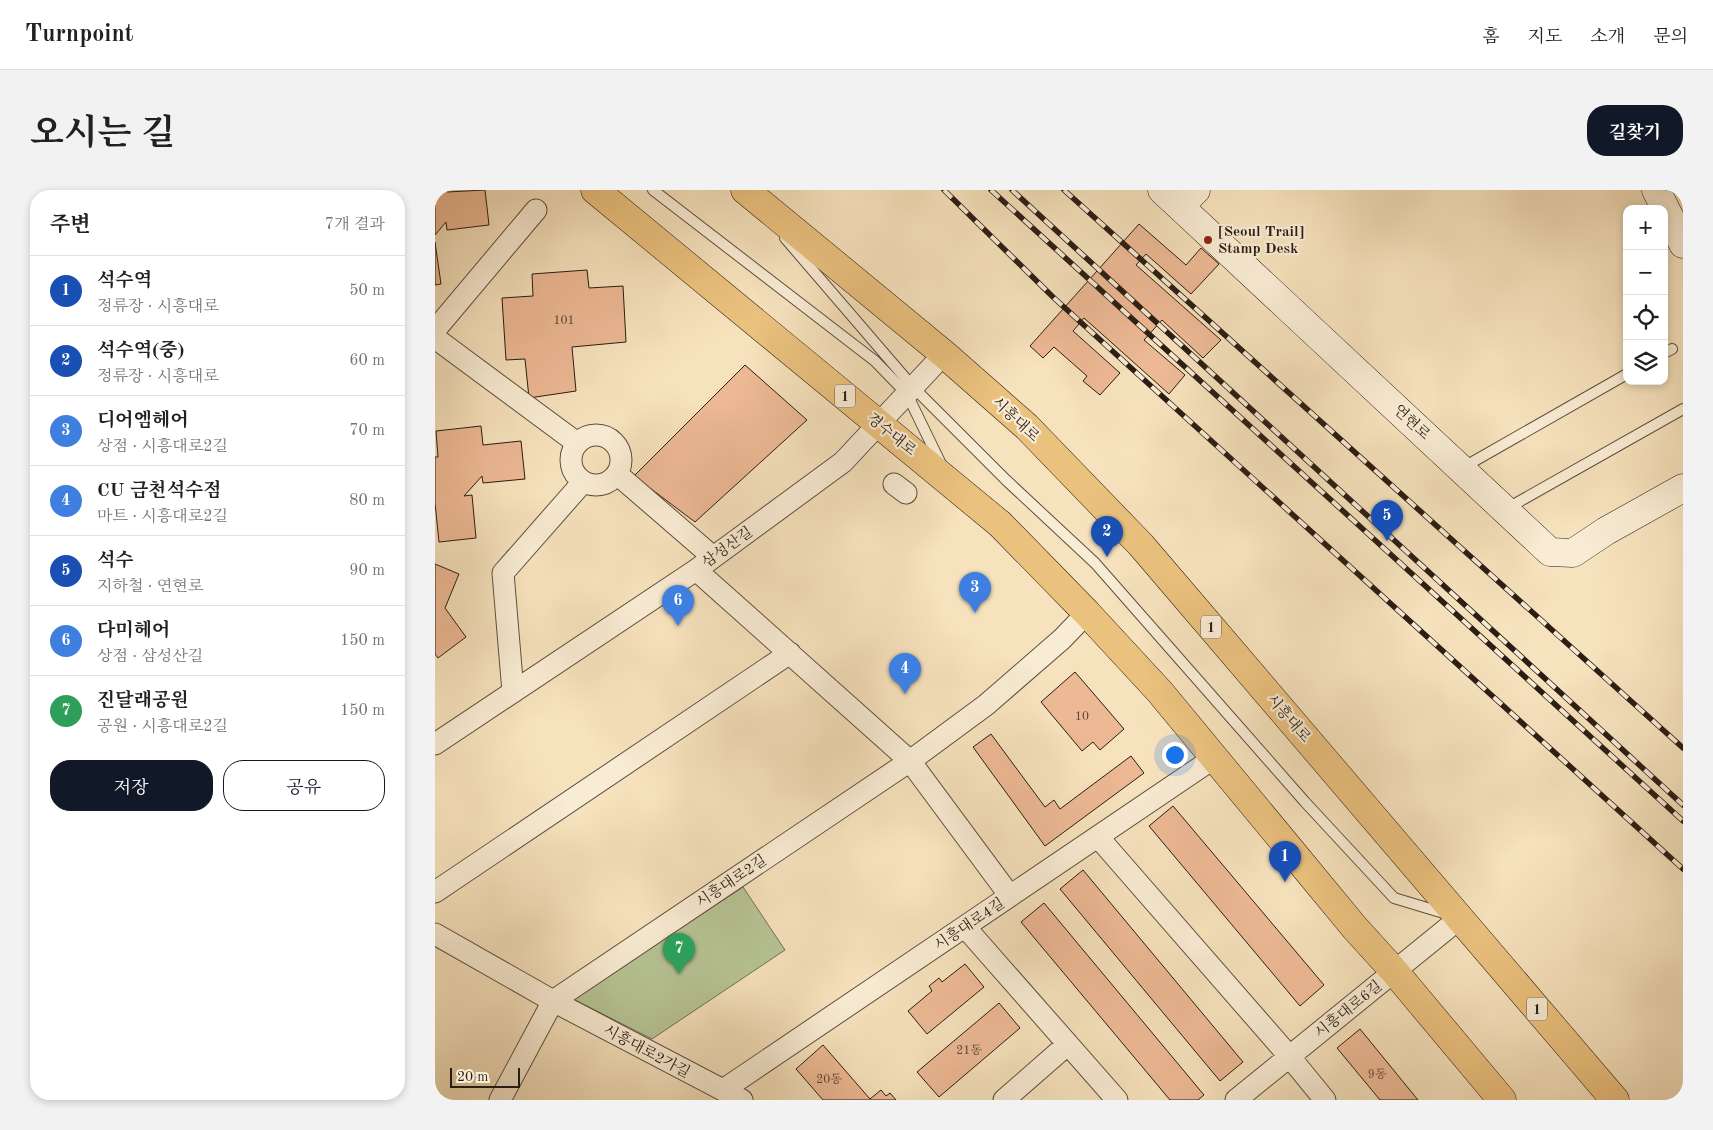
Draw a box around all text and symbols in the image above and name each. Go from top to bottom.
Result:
text: Turnpoint [25,23,133,47]
text: 홈 [1482,28,1500,46]
text: 지도 [1528,28,1562,46]
text: 소개 [1590,28,1625,46]
text: 문의 [1653,28,1688,46]
button: 길찾기 [1587,105,1683,156]
text: 오시는 길 [30,117,175,152]
map controls [1623,205,1668,385]
button: + [1623,205,1668,250]
text: 주변 [50,215,91,236]
text: 7개 결과 [325,217,385,233]
place label: [Seoul Trail] Stamp Desk [1218,225,1304,257]
marker: [Seoul Trail] Stamp Desk [1202,234,1214,246]
button: − [1623,250,1668,295]
text: 석수역 [97,272,152,291]
text: 1 [61,283,71,299]
text: 50 m [349,283,385,299]
button: locate [1623,295,1668,340]
text: 정류장 · 시흥대로 [97,299,219,315]
house number: 101 [554,315,574,327]
button: layers [1623,340,1668,385]
text: 석수역(중) [97,342,184,361]
text: 2 [61,353,71,369]
text: 60 m [349,353,385,369]
text: 정류장 · 시흥대로 [97,369,219,385]
road number: 1 [835,385,855,408]
street label: 시흥대로 [989,393,1044,446]
street label: 연현로 [1390,401,1434,444]
street label: 경수대로 [864,410,920,460]
text: 디어엠헤어 [97,412,189,431]
text: 3 [61,423,71,439]
text: 70 m [349,423,385,439]
text: 상점 · 시흥대로2길 [97,439,228,455]
text: CU 금천석수점 [97,482,222,501]
text: 4 [61,493,71,509]
text: 80 m [349,493,385,509]
pin: 5 [1371,500,1403,541]
text: 마트 · 시흥대로2길 [97,509,228,525]
pin: 2 [1091,516,1123,557]
street label: 삼성산길 [699,523,756,571]
text: 석수 [97,552,134,571]
text: 5 [61,563,71,579]
text: 90 m [349,563,385,579]
pin: 3 [959,572,991,613]
text: 지하철 · 연현로 [97,579,203,595]
pin: 6 [662,585,694,626]
road number: 1 [1201,616,1221,638]
text: 다미헤어 [97,622,170,641]
text: 6 [61,633,71,649]
text: 150 m [340,633,385,649]
text: 상점 · 삼성산길 [97,649,203,665]
pin: 4 [889,653,921,694]
street label: 시흥대로 [1263,690,1315,746]
text: 진달래공원 [97,692,189,711]
text: 7 [61,703,71,719]
text: 150 m [340,703,385,719]
house number: 10 [1075,711,1089,723]
text: 공원 · 시흥대로2길 [97,719,228,735]
your location [1162,742,1188,768]
button: 저장 [50,760,213,811]
button: 공유 [223,760,385,811]
pin: 1 [1269,841,1301,882]
street label: 시흥대로2길 [692,851,770,911]
street label: 시흥대로4길 [930,894,1008,954]
pin: 7 [663,933,695,974]
street label: 시흥대로6길 [1311,976,1385,1042]
road number: 1 [1527,998,1547,1021]
street label: 시흥대로2가길 [601,1021,693,1081]
house number: 21동 [956,1044,982,1057]
scale bar [450,1065,520,1088]
house number: 9동 [1368,1068,1387,1081]
text: 20 m [457,1070,488,1084]
house number: 20동 [816,1073,842,1086]

